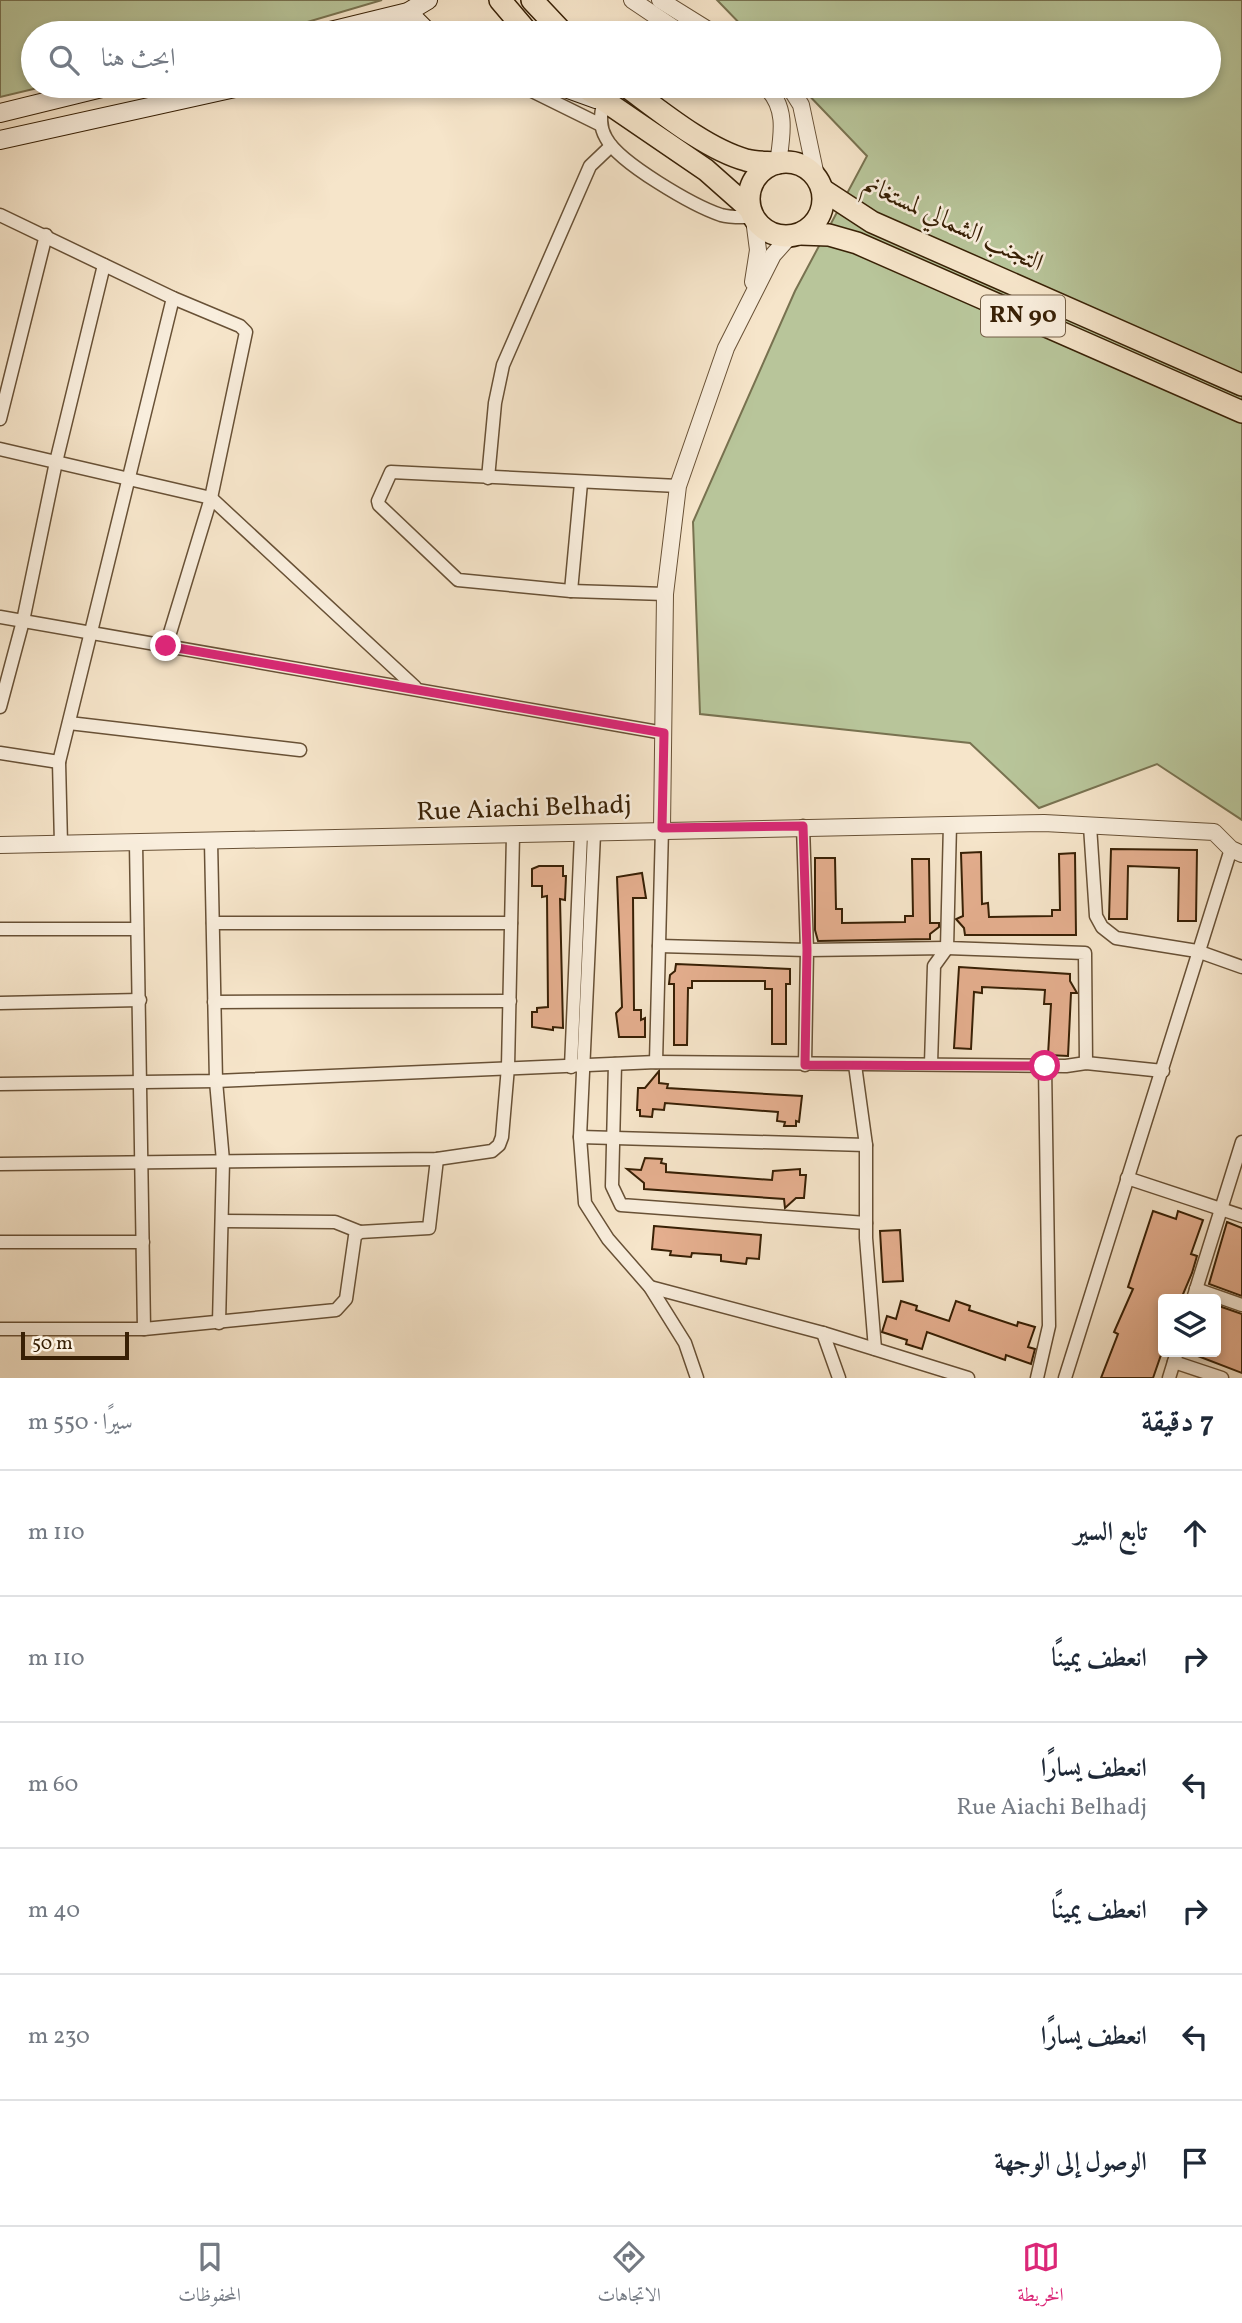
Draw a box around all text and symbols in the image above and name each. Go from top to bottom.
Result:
search box [21,21,1221,98]
icon: search [45,41,83,79]
text: ابحث هنا [101,41,176,77]
street label: التجنب الشمالي لمستغانم [856,166,1049,284]
road number: RN 90 [981,296,1065,337]
route end [150,630,181,661]
street label: Rue Aiachi Belhadj [416,787,632,831]
route start [1029,1050,1060,1081]
map controls [1158,1294,1221,1357]
button: layers [1158,1294,1221,1357]
scale bar [21,1329,130,1361]
text: 50 m [32,1331,73,1357]
text: 7 دقيقة [1141,1402,1214,1444]
text: سيرًا · 550 m [28,1407,133,1439]
icon: ahead [1176,1514,1214,1552]
text: تابع السير [1074,1515,1147,1551]
text: 110 m [28,1517,85,1549]
icon: right [1176,1640,1214,1678]
text: انعطف يمينًا [1051,1641,1147,1677]
text: 110 m [28,1643,85,1675]
text: انعطف يسارًا [1041,1751,1147,1787]
icon: left [1176,1766,1214,1804]
text: 60 m [28,1769,78,1801]
text: Rue Aiachi Belhadj [957,1792,1147,1824]
icon: right [1176,1892,1214,1930]
text: انعطف يمينًا [1051,1893,1147,1929]
text: 40 m [28,1895,80,1927]
icon: left [1176,2018,1214,2056]
text: انعطف يسارًا [1041,2019,1147,2055]
text: 230 m [28,2021,90,2053]
icon: arrive [1176,2144,1214,2182]
text: الوصول إلى الوجهة [994,2145,1147,2181]
tab: المحفوظات [178,2238,241,2313]
tab: الاتجاهات [598,2238,661,2313]
tab: الخريطة [1017,2238,1064,2313]

